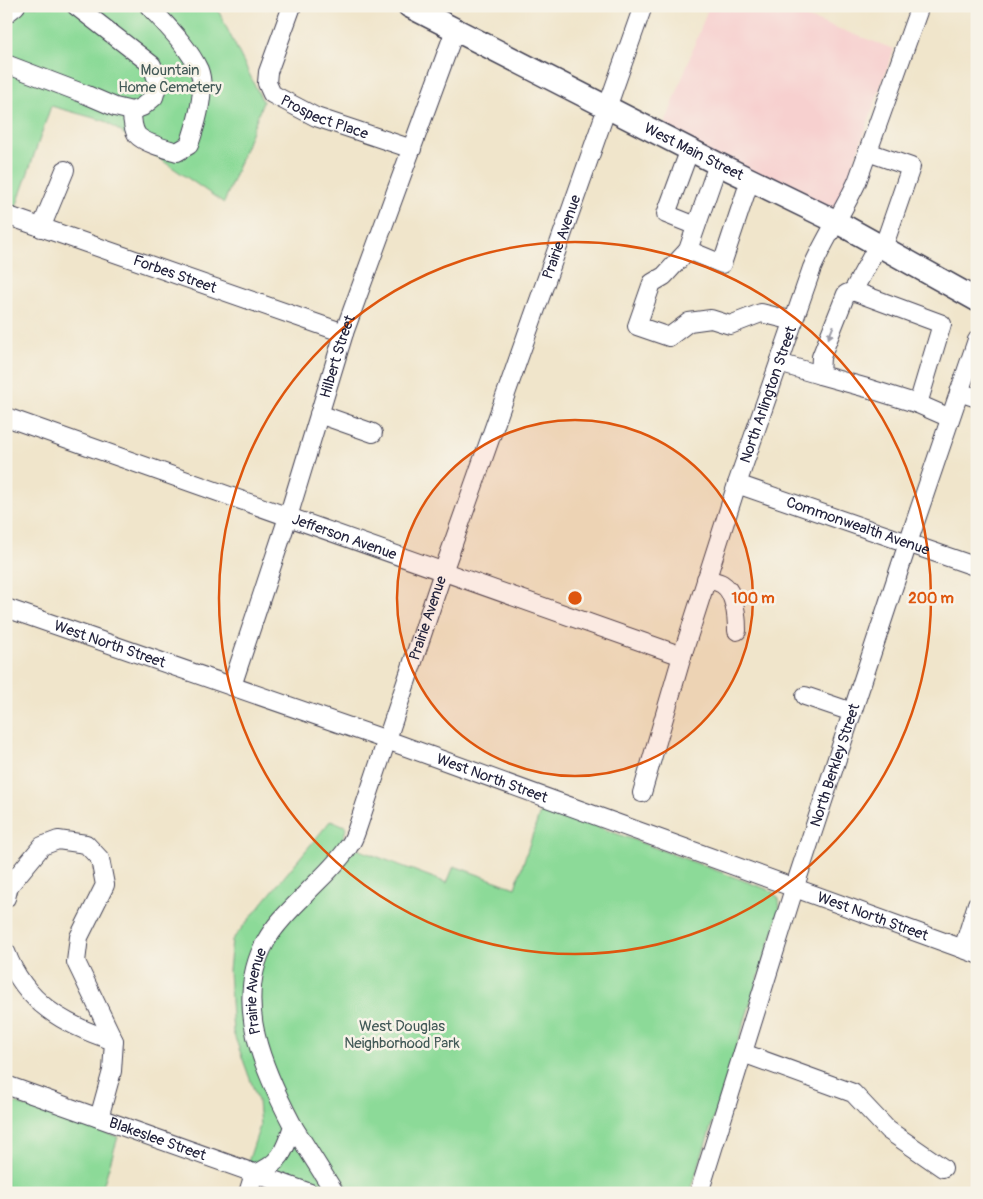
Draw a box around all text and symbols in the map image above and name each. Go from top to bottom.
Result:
park label: Mountain Home Cemetery [118,61,222,97]
street label: Prospect Place [277,91,371,143]
street label: West Main Street [641,118,748,185]
street label: Prairie Avenue [538,192,585,281]
street label: Forbes Street [131,251,220,298]
street label: Hilbert Street [315,311,360,400]
street label: North Arlington Street [736,323,801,465]
one-way arrow [827,325,835,340]
street label: Commonwealth Avenue [784,492,933,560]
street label: Jefferson Avenue [290,509,400,564]
street label: Prairie Avenue [405,573,451,663]
centre of rings [566,589,584,607]
text: 100 m [732,589,774,608]
text: 200 m [908,589,954,608]
street label: West North Street [52,616,169,672]
street label: North Berkley Street [806,700,864,829]
street label: West North Street [434,749,551,807]
street label: West North Street [815,887,932,945]
street label: Prairie Avenue [242,944,271,1036]
park label: West Douglas Neighborhood Park [344,1017,461,1053]
street label: Blakeslee Street [107,1113,210,1165]

